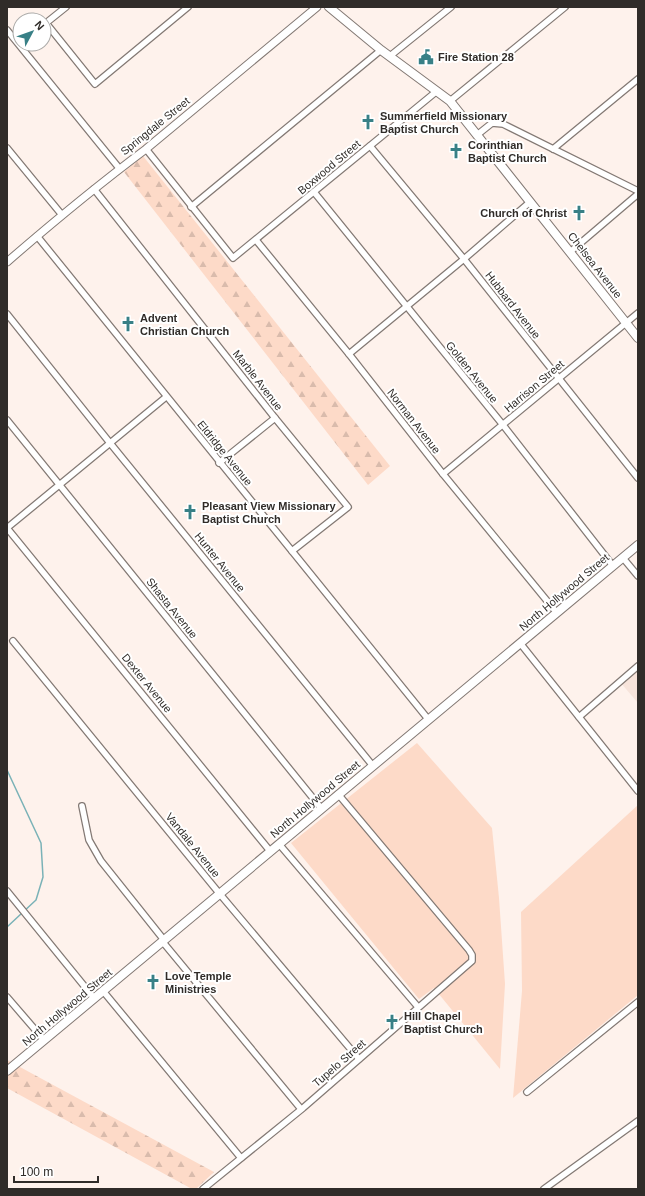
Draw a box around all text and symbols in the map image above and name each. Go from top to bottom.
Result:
north arrow [12,12,52,52]
text: N [32,19,47,32]
public building icon: Fire Station 28 [417,48,435,66]
place label: Fire Station 28 [438,51,514,63]
street label: Springdale Street [118,95,192,157]
place label: Summerfield Missionary Baptist Church [380,110,508,135]
church icon: Summerfield Missionary Baptist Church [359,113,377,131]
street label: Boxwood Street [295,137,363,197]
place label: Corinthian Baptist Church [468,139,547,164]
church icon: Corinthian Baptist Church [447,142,465,160]
church icon: Church of Christ [570,204,588,222]
place label: Church of Christ [480,207,567,219]
street label: Chelsea Avenue [566,230,624,300]
street label: Hubbard Avenue [483,269,543,341]
place label: Advent Christian Church [140,312,230,337]
church icon: Advent Christian Church [119,315,137,333]
street label: Golden Avenue [444,339,500,405]
street label: Marble Avenue [231,347,285,413]
street label: Harrison Street [502,358,566,414]
street label: Norman Avenue [385,386,443,456]
street label: Eldridge Avenue [195,418,255,488]
place label: Pleasant View Missionary Baptist Church [202,500,337,525]
church icon: Pleasant View Missionary Baptist Church [181,503,199,521]
street label: Hunter Avenue [192,530,248,594]
street label: North Hollywood Street [517,551,611,633]
street label: Shasta Avenue [144,576,200,640]
street label: Dexter Avenue [120,651,174,715]
street label: North Hollywood Street [268,758,362,840]
street label: Vandale Avenue [163,810,223,880]
street label: North Hollywood Street [20,966,114,1048]
place label: Love Temple Ministries [165,970,231,995]
church icon: Love Temple Ministries [144,973,162,991]
place label: Hill Chapel Baptist Church [404,1010,483,1035]
church icon: Hill Chapel Baptist Church [383,1013,401,1031]
street label: Tupelo Street [310,1037,368,1089]
scale bar [14,1158,98,1184]
text: 100 m [20,1165,53,1179]

